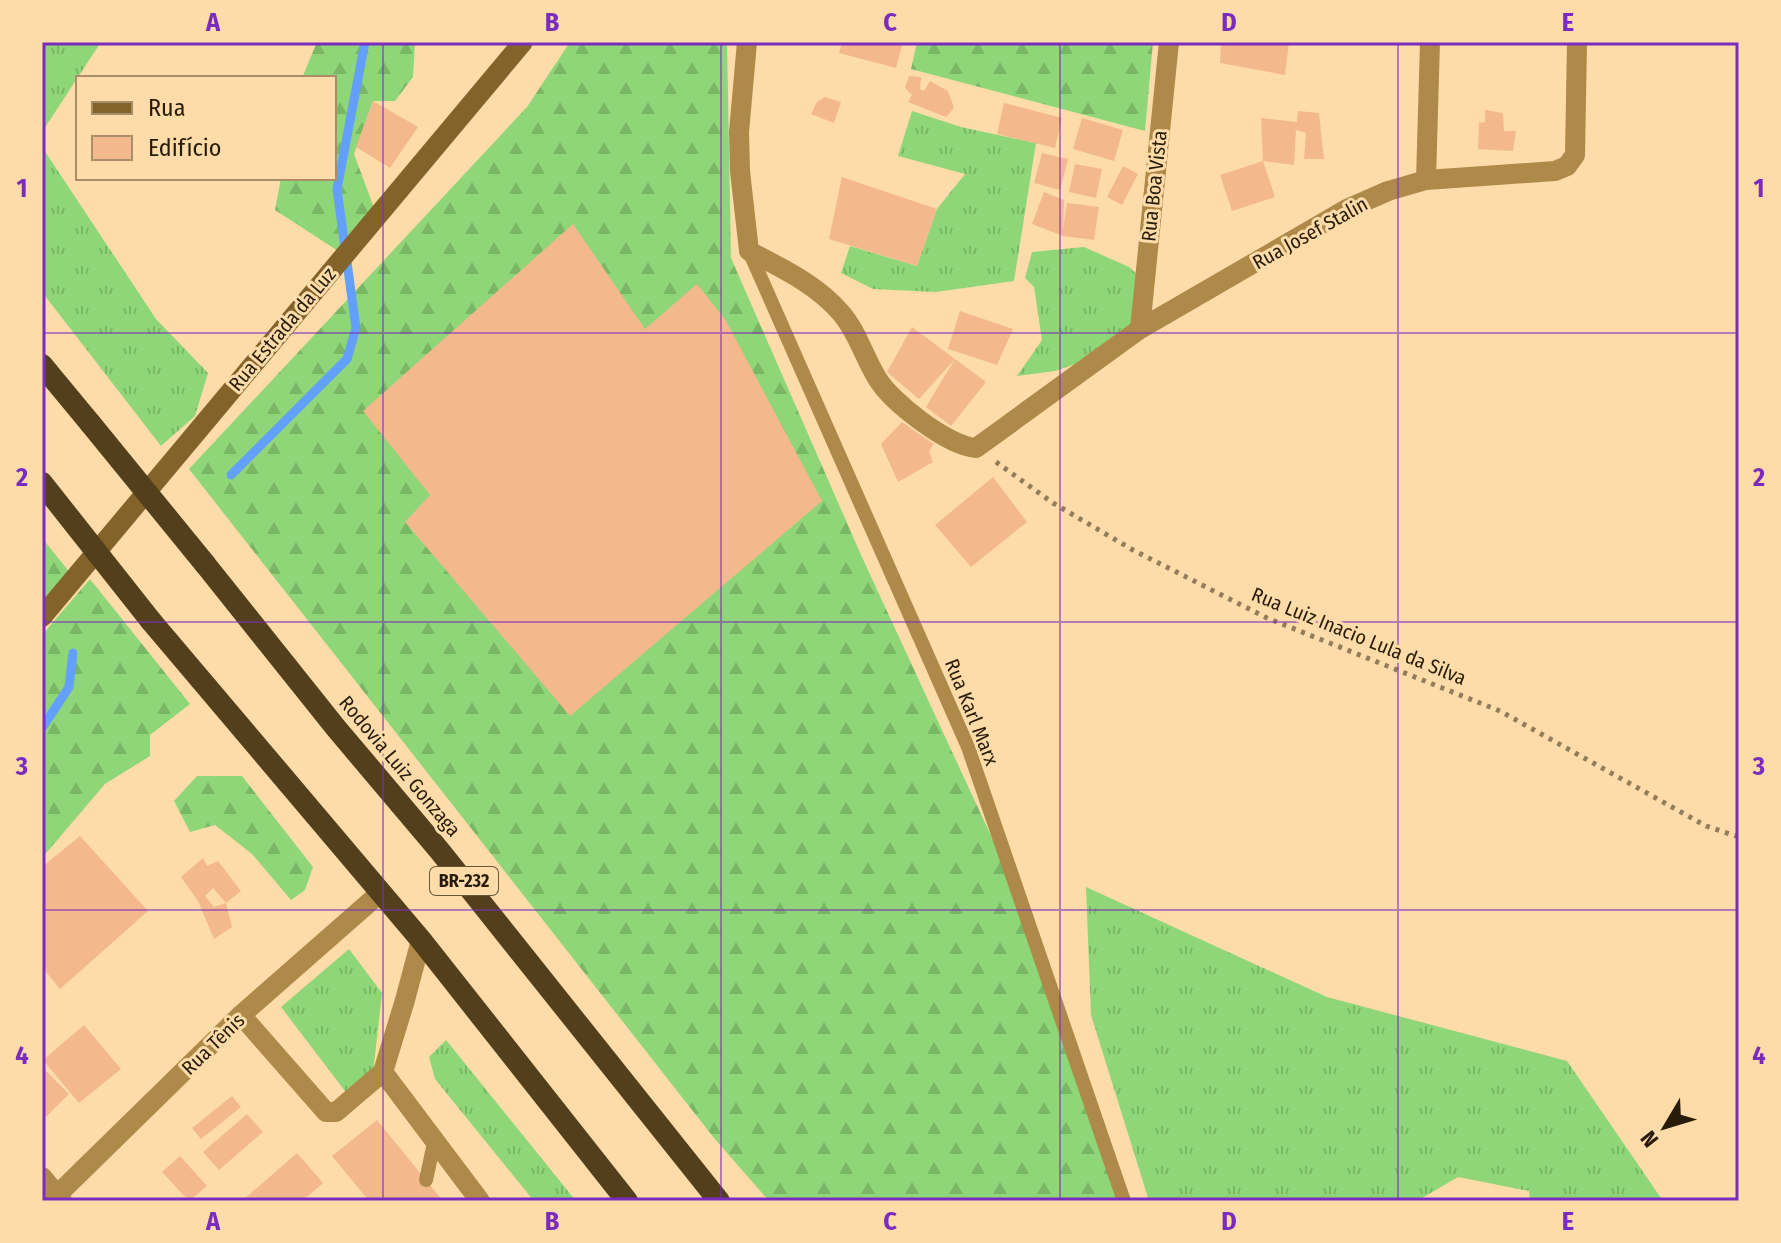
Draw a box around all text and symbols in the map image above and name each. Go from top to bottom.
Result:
text: A [205,7,221,38]
text: B [545,7,560,38]
text: C [883,7,897,38]
text: D [1221,7,1237,38]
text: E [1562,7,1574,38]
legend [76,76,336,180]
text: Rua [148,94,185,122]
street label: Rua Boa Vista [1136,129,1172,243]
text: Edifício [148,134,221,162]
text: 1 [17,173,28,204]
text: 1 [1754,173,1765,204]
street label: Rua Josef Stalin [1248,192,1372,274]
street label: Rua Estrada da Luz [223,262,341,396]
text: 2 [15,462,28,493]
text: 2 [1752,462,1765,493]
street label: Rua Luiz Inacio Lula da Silva [1248,582,1470,690]
street label: Rua Karl Marx [940,655,1004,769]
street label: Rodovia Luiz Gonzaga [334,691,466,841]
text: 3 [15,751,28,782]
text: 3 [1752,751,1765,782]
road number: BR-232 [430,867,498,895]
street label: Rua Tênis [177,1008,249,1080]
text: 4 [15,1040,29,1071]
text: 4 [1752,1040,1766,1071]
north arrow [1625,1087,1705,1167]
text: N [1635,1125,1664,1153]
text: A [205,1206,221,1237]
text: B [545,1206,560,1237]
text: C [883,1206,897,1237]
text: D [1221,1206,1237,1237]
text: E [1562,1206,1574,1237]

